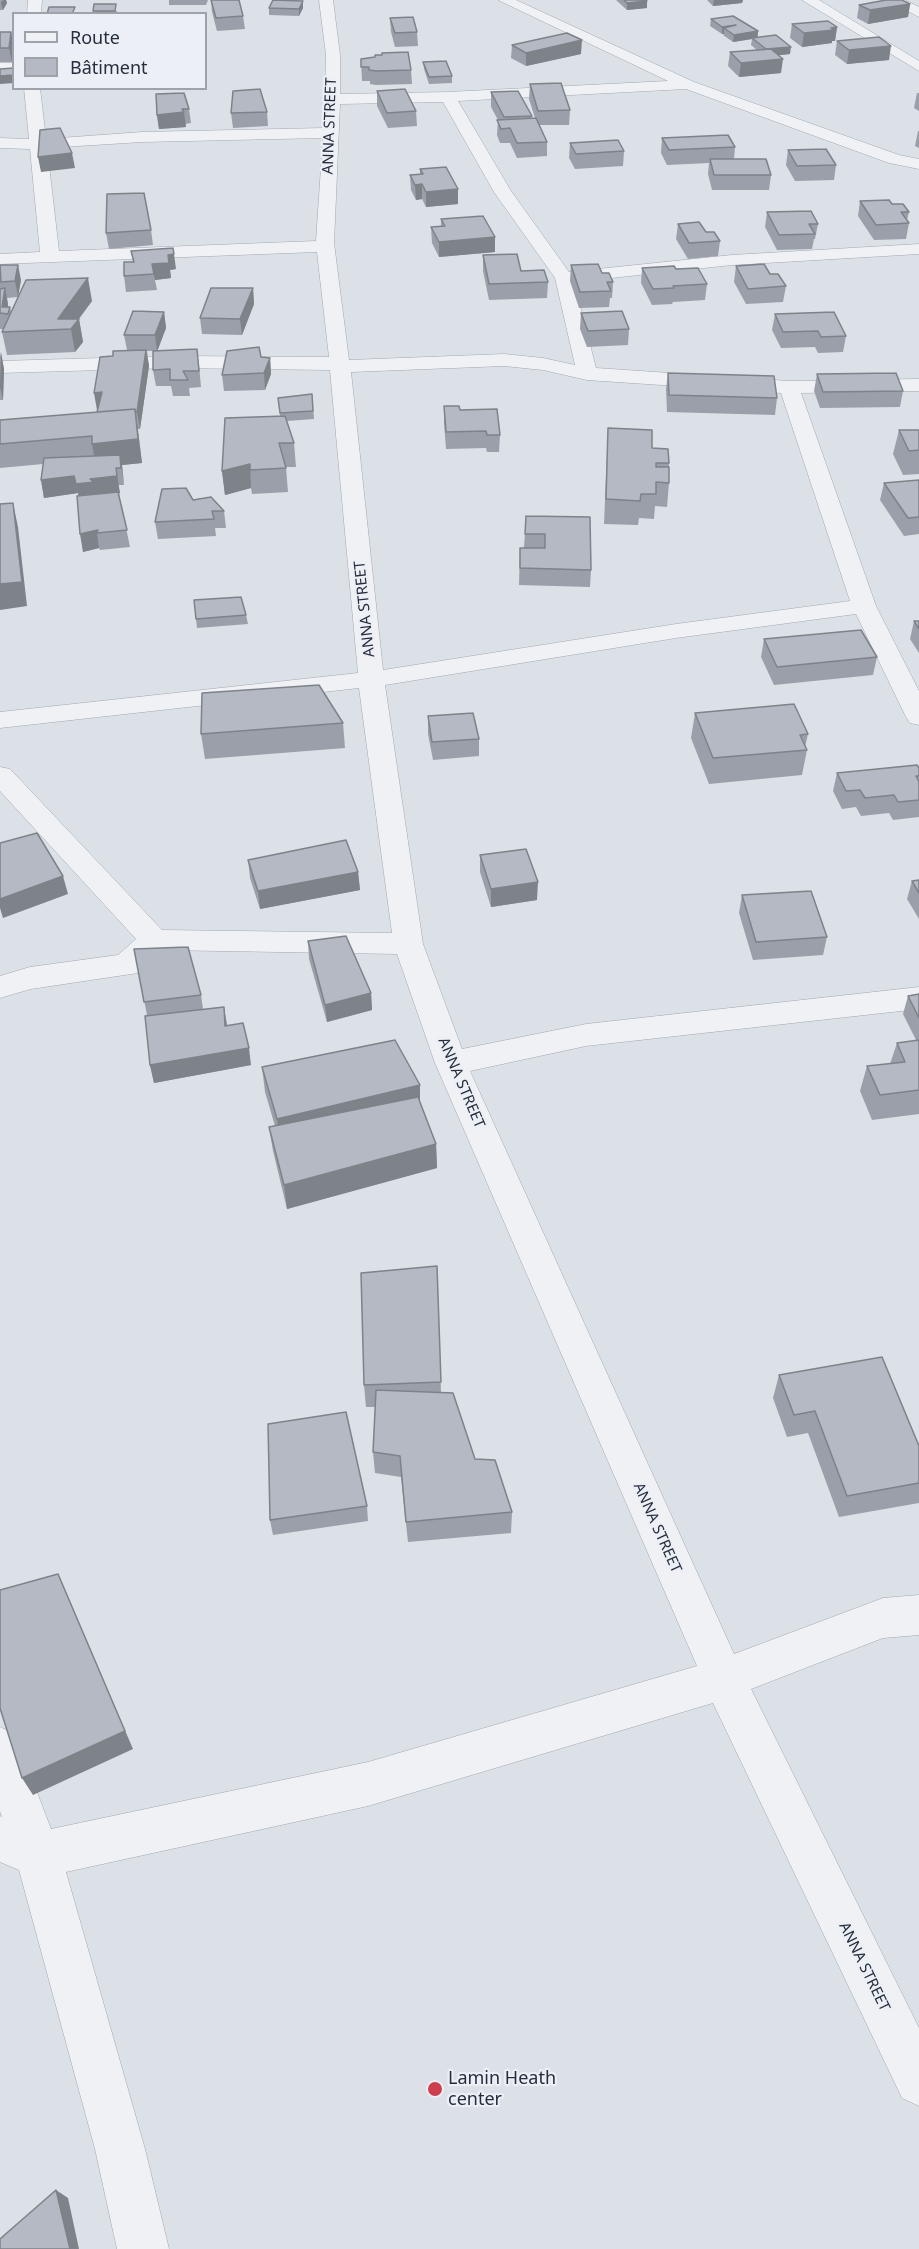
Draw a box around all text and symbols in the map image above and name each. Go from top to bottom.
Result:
legend [12,12,207,90]
text: Route [70,25,120,49]
text: Bâtiment [70,55,148,79]
street label: ANNA STREET [319,77,341,175]
street label: ANNA STREET [351,560,379,658]
street label: ANNA STREET [434,1035,488,1131]
street label: ANNA STREET [629,1480,685,1576]
street label: ANNA STREET [835,1920,893,2014]
place label: Lamin Heath center [448,2068,556,2110]
marker: Lamin Heath center [426,2080,444,2098]

